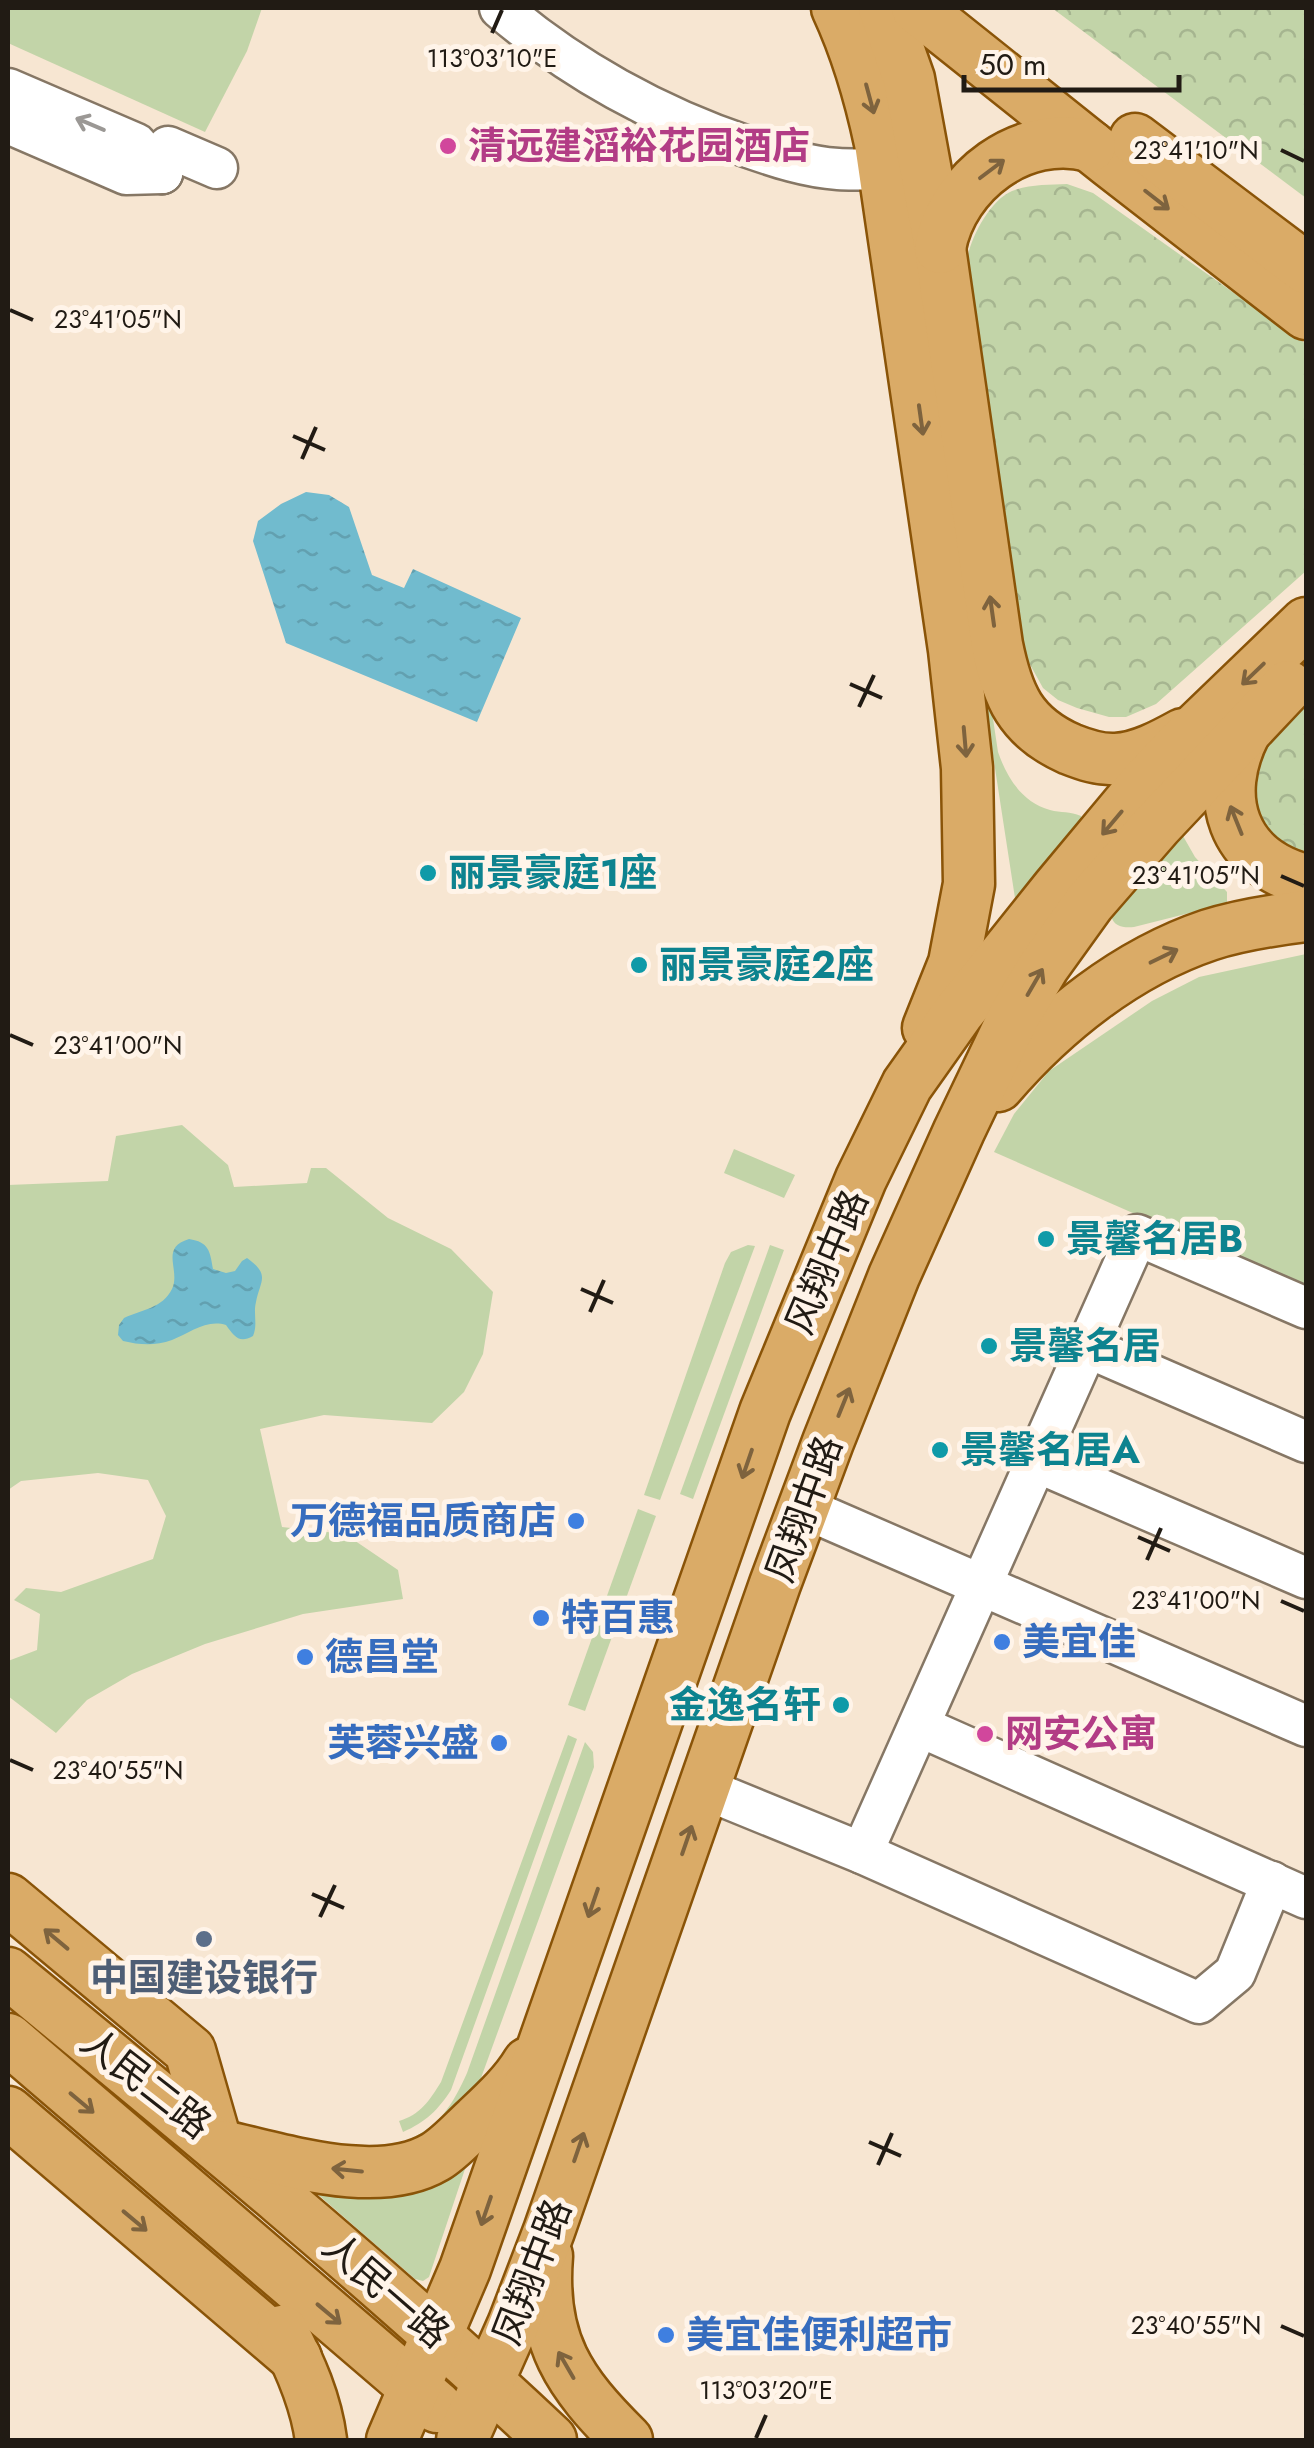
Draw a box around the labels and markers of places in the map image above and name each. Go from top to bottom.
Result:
place label: 清远建滔裕花园酒店 [468,118,810,173]
marker: 清远建滔裕花园酒店 [437,135,459,157]
place label: 丽景豪庭1座 [448,845,657,900]
marker: 丽景豪庭1座 [417,862,439,884]
place label: 丽景豪庭2座 [659,937,874,992]
marker: 丽景豪庭2座 [628,954,650,976]
place label: 景馨名居B [1066,1211,1243,1266]
marker: 景馨名居B [1035,1228,1057,1250]
place label: 景馨名居 [1009,1318,1161,1373]
marker: 景馨名居 [978,1335,1000,1357]
place label: 景馨名居A [960,1422,1140,1477]
marker: 景馨名居A [929,1439,951,1461]
place label: 万德福品质商店 [290,1493,556,1548]
marker: 万德福品质商店 [565,1510,587,1532]
place label: 特百惠 [561,1590,675,1645]
marker: 特百惠 [530,1607,552,1629]
place label: 美宜佳 [1022,1614,1136,1669]
place label: 德昌堂 [325,1629,439,1684]
marker: 美宜佳 [991,1631,1013,1653]
marker: 德昌堂 [294,1646,316,1668]
place label: 金逸名轩 [669,1677,821,1732]
marker: 金逸名轩 [830,1694,852,1716]
place label: 网安公寓 [1005,1706,1157,1761]
place label: 芙蓉兴盛 [327,1715,479,1770]
marker: 网安公寓 [974,1723,996,1745]
marker: 芙蓉兴盛 [488,1732,510,1754]
marker: 中国建设银行 [193,1928,215,1950]
place label: 中国建设银行 [90,1950,318,2005]
place label: 美宜佳便利超市 [686,2307,952,2362]
marker: 美宜佳便利超市 [655,2324,677,2346]

